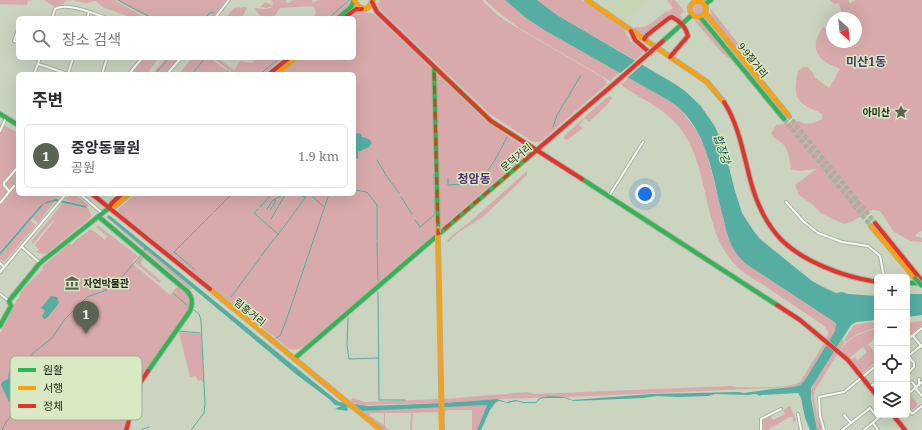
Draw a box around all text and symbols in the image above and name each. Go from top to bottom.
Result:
north arrow [826,12,862,48]
search box [16,16,356,60]
icon: search [30,27,52,49]
text: 장소 검색 [62,29,121,49]
street label: 9·9절거리 [735,40,771,80]
district label: 미산1동 [846,53,886,70]
text: 주변 [32,88,63,111]
place icon: 아미산 [893,104,909,120]
place label: 아미산 [862,105,890,119]
water label: 합장강 [711,132,735,167]
text: 중앙동물원 [71,137,140,157]
street label: 문덕거리 [497,140,535,174]
text: 1 [42,147,50,165]
text: 1.9 km [298,147,339,165]
text: 공원 [71,158,95,176]
district label: 청암동 [457,170,491,187]
your location [635,184,655,204]
map controls [874,274,910,418]
button: + [874,274,910,310]
museum icon: 자연박물관 [64,275,80,291]
place label: 자연박물관 [83,276,129,290]
street label: 림흥거리 [231,295,269,329]
pin: 1 [73,301,99,334]
button: − [874,310,910,346]
button: locate [874,346,910,382]
legend [10,356,142,420]
text: 원활 [43,362,63,377]
text: 서행 [43,380,63,395]
button: layers [874,382,910,418]
text: 정체 [43,398,63,413]

